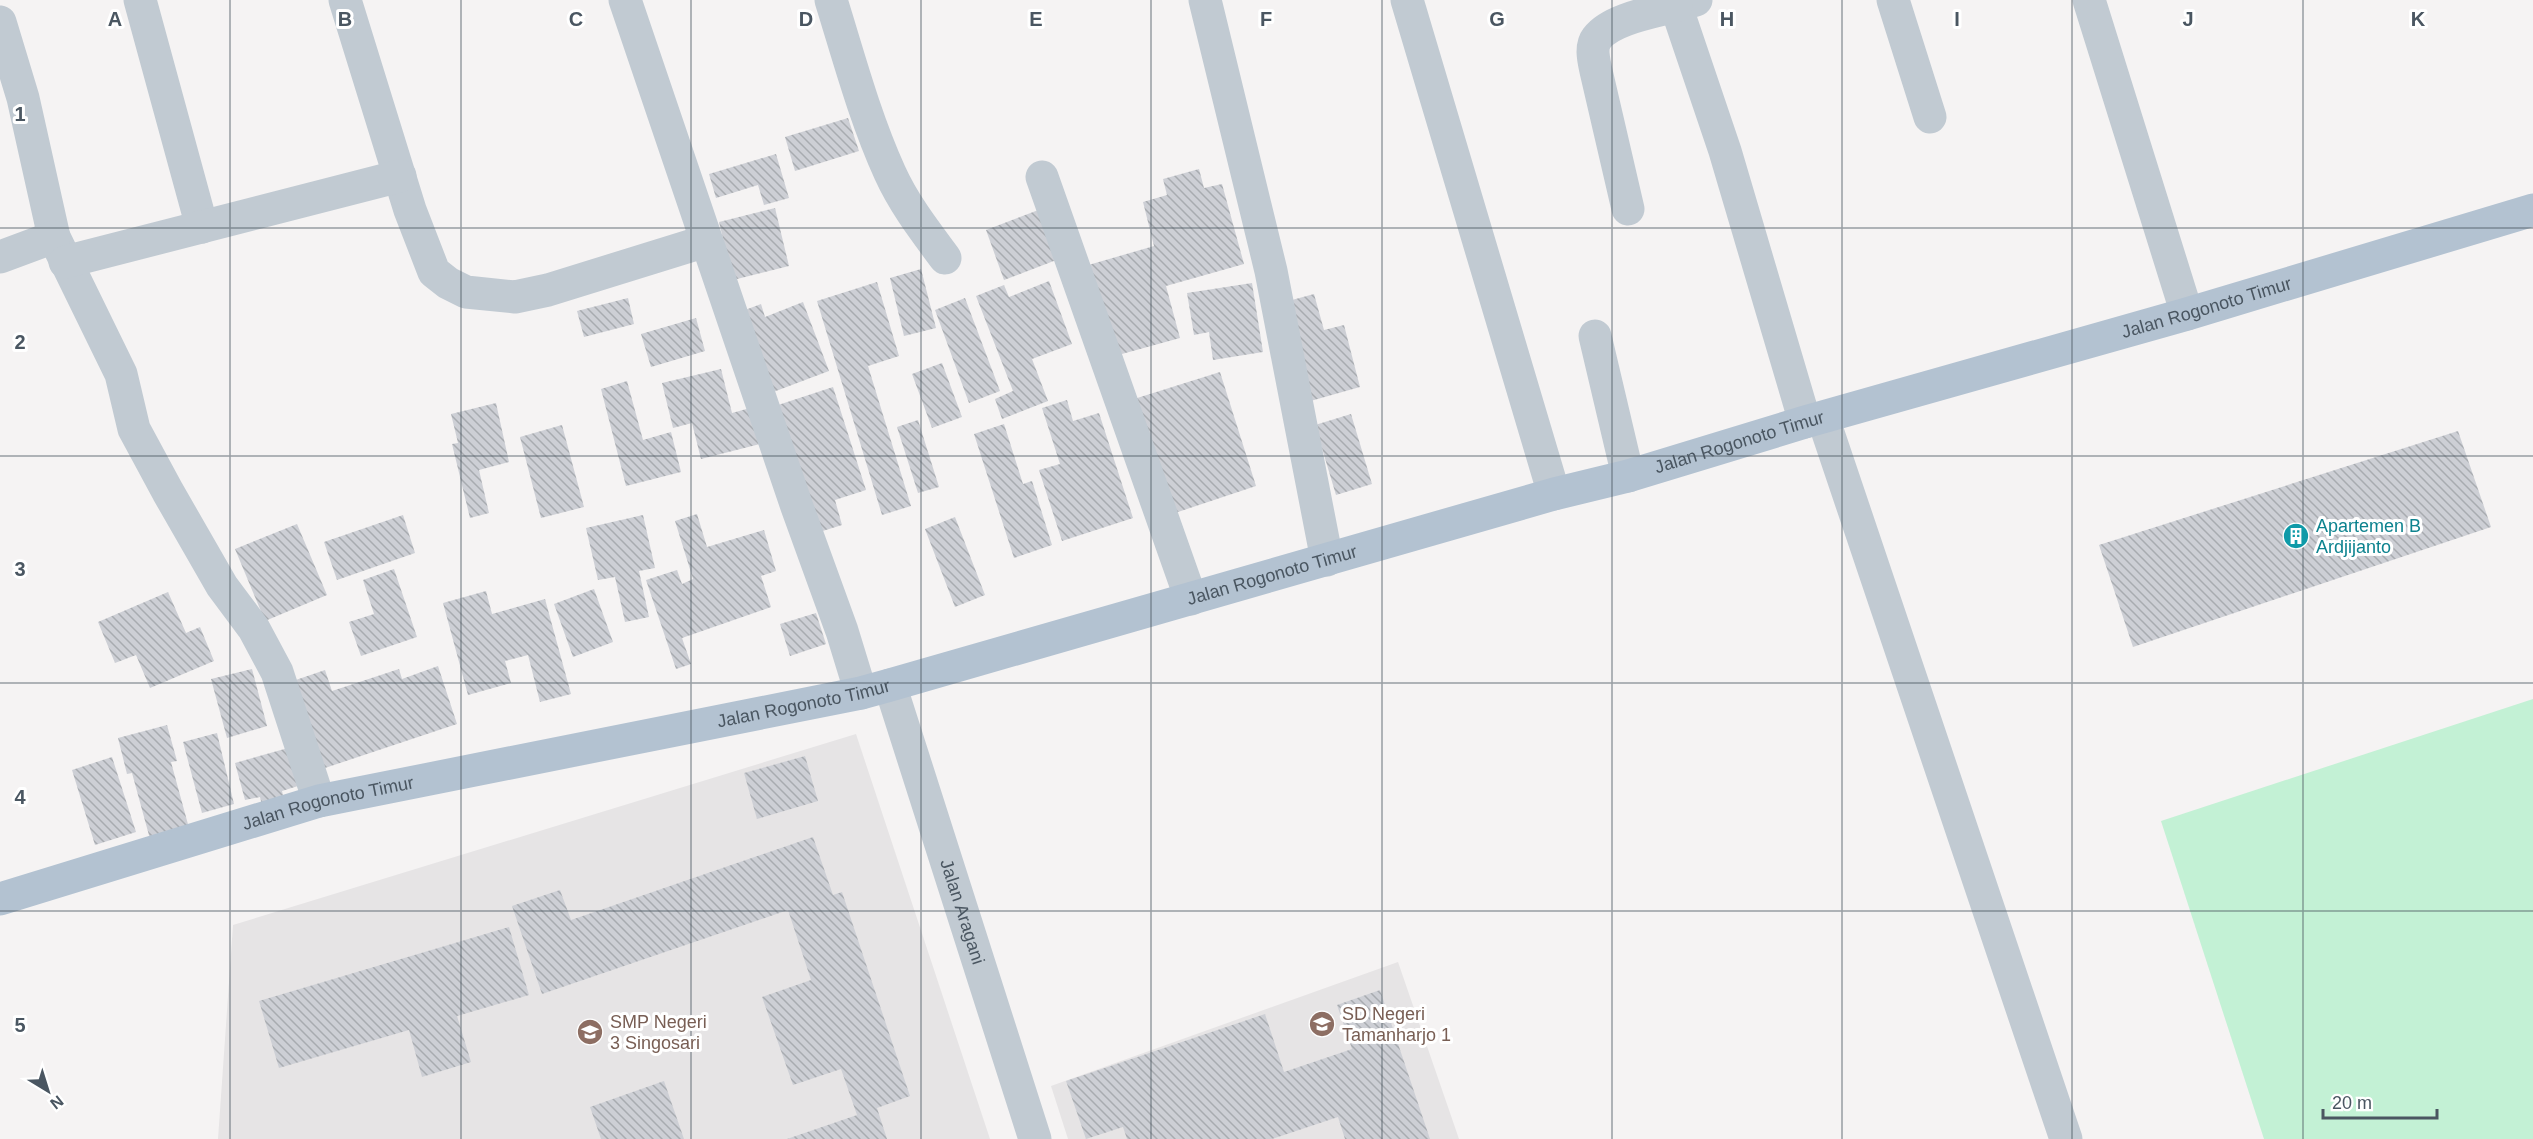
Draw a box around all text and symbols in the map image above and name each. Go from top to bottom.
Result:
text: A [108,8,122,30]
text: B [338,8,352,30]
text: C [569,8,583,30]
text: D [799,8,813,30]
text: E [1029,8,1043,30]
text: F [1260,8,1272,30]
text: G [1489,8,1505,30]
text: H [1720,8,1734,30]
text: I [1954,8,1960,30]
text: J [2182,8,2194,30]
text: K [2411,8,2426,30]
text: 1 [14,103,26,125]
street label: Jalan Rogonoto Timur [2119,273,2294,342]
text: 2 [14,331,26,353]
street label: Jalan Rogonoto Timur [1652,407,1826,477]
place label: Apartemen B Ardjijanto [2316,516,2421,557]
building icon: Apartemen B Ardjijanto [2281,521,2311,551]
street label: Jalan Rogonoto Timur [1185,541,1359,609]
text: 3 [14,558,26,580]
street label: Jalan Rogonoto Timur [715,675,892,731]
street label: Jalan Rogonoto Timur [240,772,415,834]
text: 4 [14,786,26,808]
street label: Jalan Aragani [936,857,989,967]
place label: SD Negeri Tamanharjo 1 [1342,1004,1451,1045]
school or university icon: SD Negeri Tamanharjo 1 [1307,1009,1337,1039]
place label: SMP Negeri 3 Singosari [610,1012,707,1053]
text: 5 [14,1014,26,1036]
school or university icon: SMP Negeri 3 Singosari [575,1017,605,1047]
north arrow [18,1061,78,1121]
scale bar [2323,1082,2437,1120]
text: N [47,1092,67,1113]
text: 20 m [2332,1093,2372,1113]

